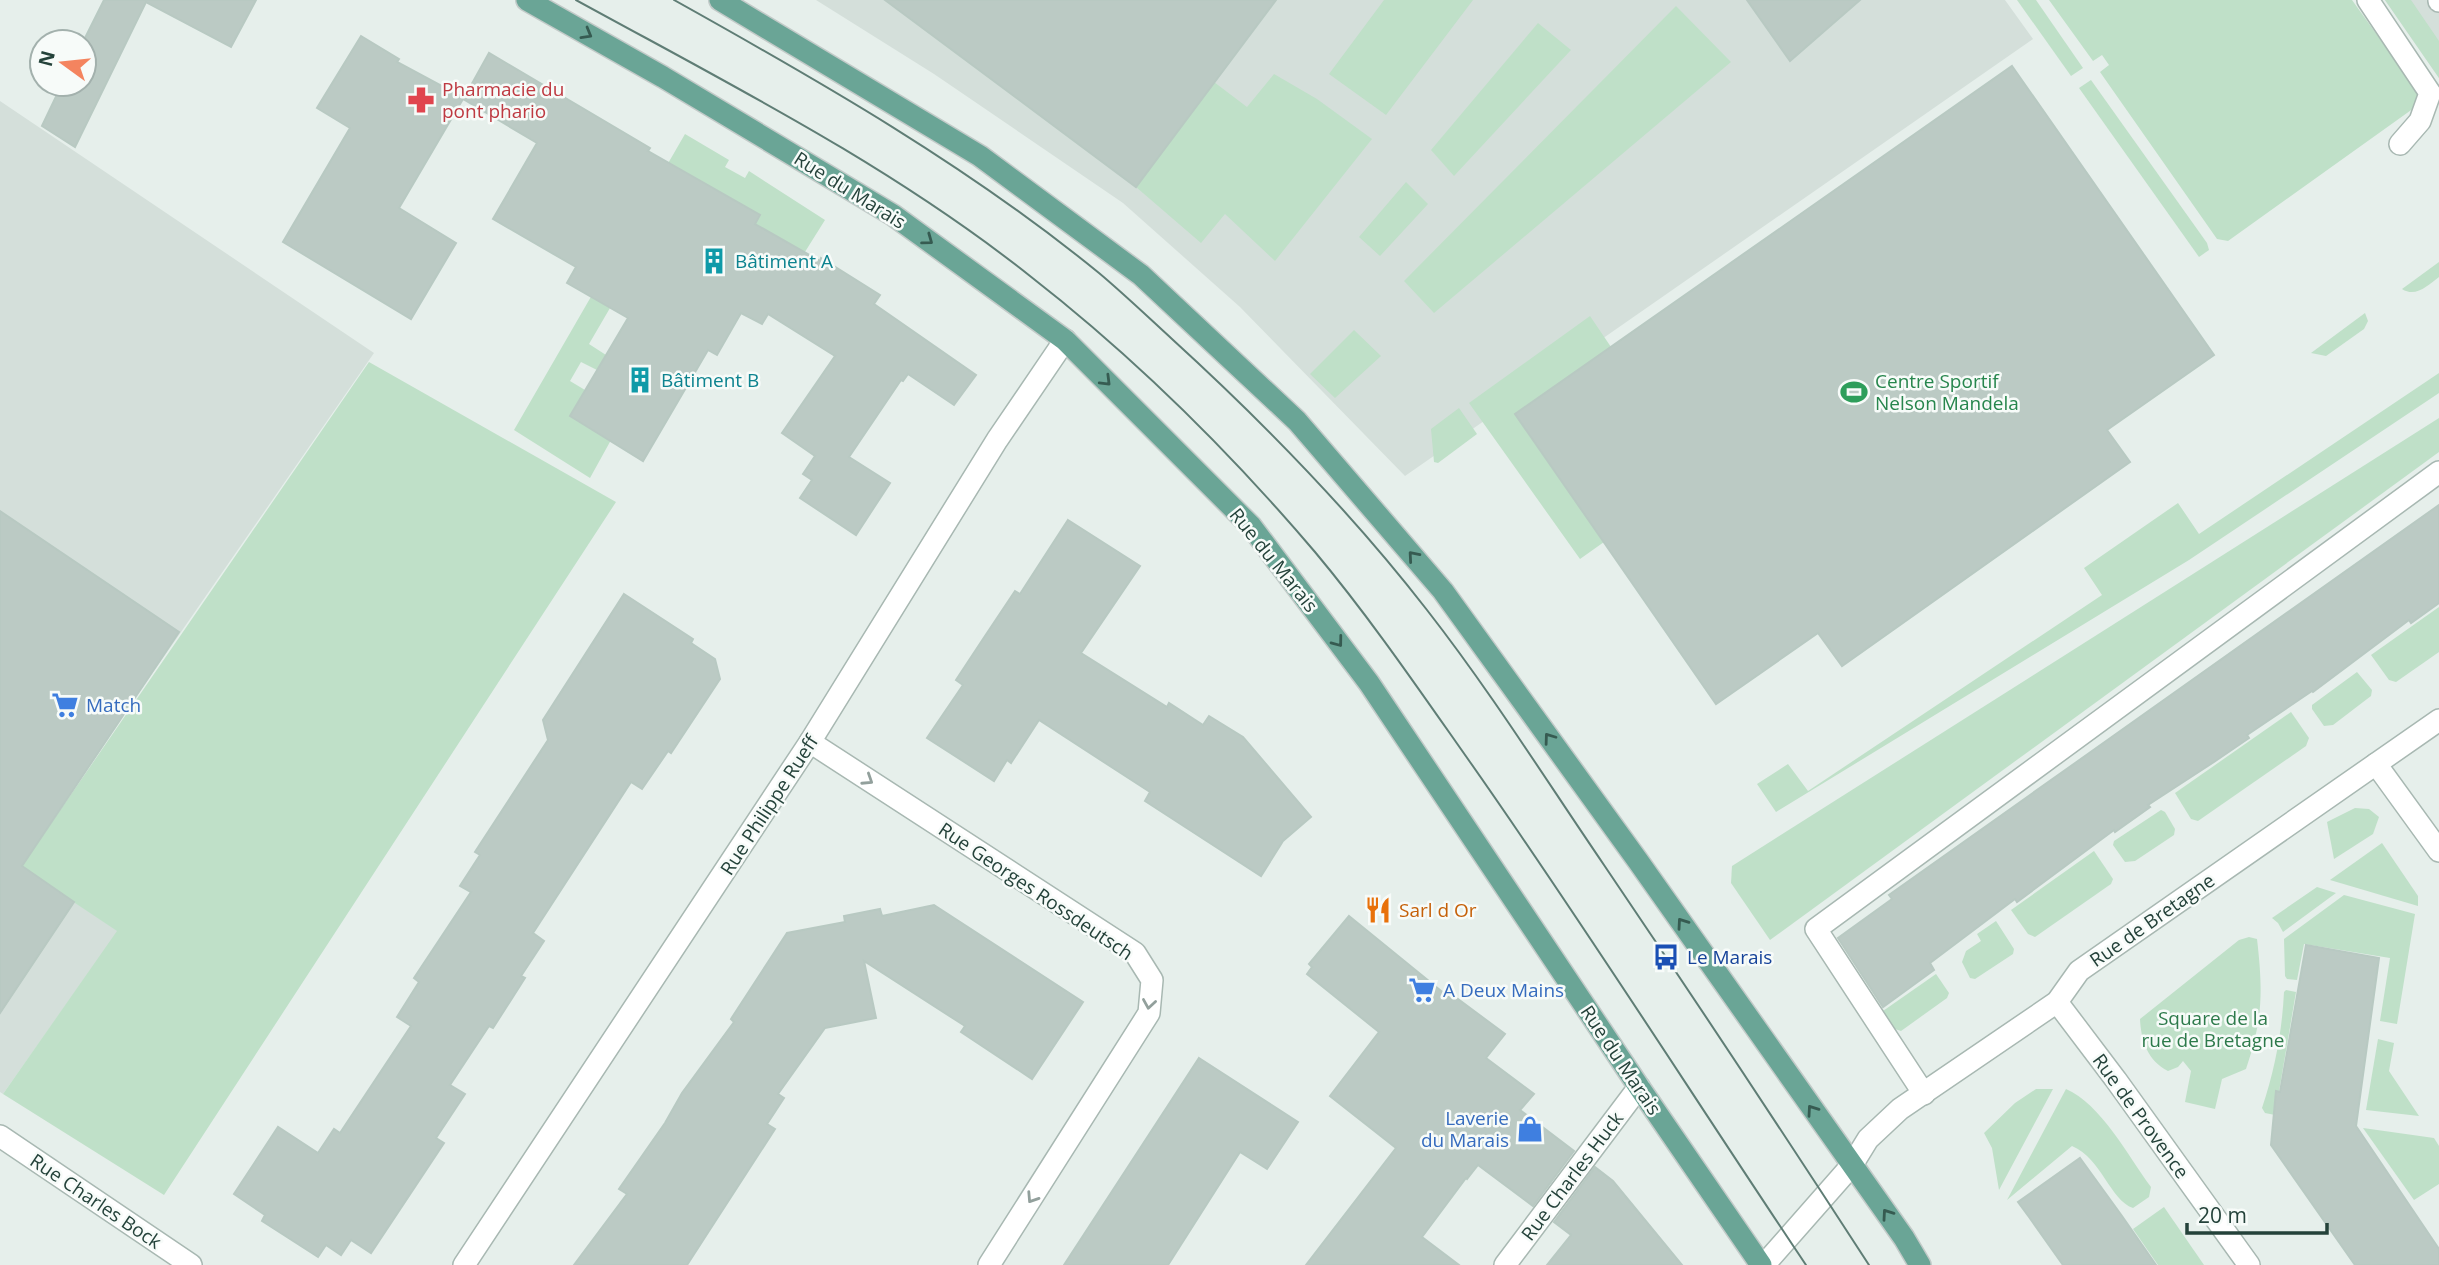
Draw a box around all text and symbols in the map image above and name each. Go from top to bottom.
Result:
one-way arrow [579,26,592,39]
north arrow [28,28,98,98]
text: N [32,48,61,69]
place label: Pharmacie du pont phario [442,76,564,124]
pharmacy icon: Pharmacie du pont phario [406,85,436,115]
street label: Rue du Marais [789,145,911,235]
one-way arrow [920,232,933,244]
building icon: Bâtiment A [699,246,729,276]
place label: Bâtiment A [735,248,833,274]
building icon: Bâtiment B [625,365,655,395]
place label: Bâtiment B [661,367,759,393]
place label: Centre Sportif Nelson Mandela [1875,368,2019,416]
one-way arrow [1098,372,1111,385]
sports icon: Centre Sportif Nelson Mandela [1839,377,1869,407]
street label: Rue du Marais [1224,502,1324,618]
one-way arrow [1409,552,1421,565]
one-way arrow [1330,634,1342,646]
supermarket icon: Match [50,690,80,720]
place label: Match [86,692,141,718]
street label: Rue Philippe Rueff [714,729,825,880]
one-way arrow [1545,733,1558,746]
one-way arrow [860,771,873,784]
street label: Rue Georges Rossdeutsch [934,816,1138,966]
street label: Rue de Bretagne [2084,867,2220,973]
restaurant icon: Sarl d Or [1363,895,1393,925]
place label: Sarl d Or [1399,897,1477,923]
one-way arrow [1678,918,1690,931]
bus stop icon: Le Marais [1651,942,1681,972]
place label: Le Marais [1687,944,1772,970]
supermarket icon: A Deux Mains [1407,975,1437,1005]
place label: A Deux Mains [1443,977,1564,1003]
one-way arrow [1142,998,1157,1010]
street label: Rue du Marais [1575,1000,1667,1120]
park label: Square de la rue de Bretagne [2142,1005,2284,1053]
street label: Rue de Provence [2087,1048,2195,1184]
place label: Laverie du Marais [1421,1105,1509,1153]
one-way arrow [1808,1105,1820,1118]
street label: Rue Charles Huck [1515,1106,1629,1246]
shop icon: Laverie du Marais [1515,1114,1545,1144]
street label: Rue Charles Bock [25,1147,167,1255]
one-way arrow [1028,1190,1041,1203]
scale bar [2187,1192,2327,1236]
text: 20 m [2198,1201,2247,1229]
one-way arrow [1883,1210,1895,1222]

